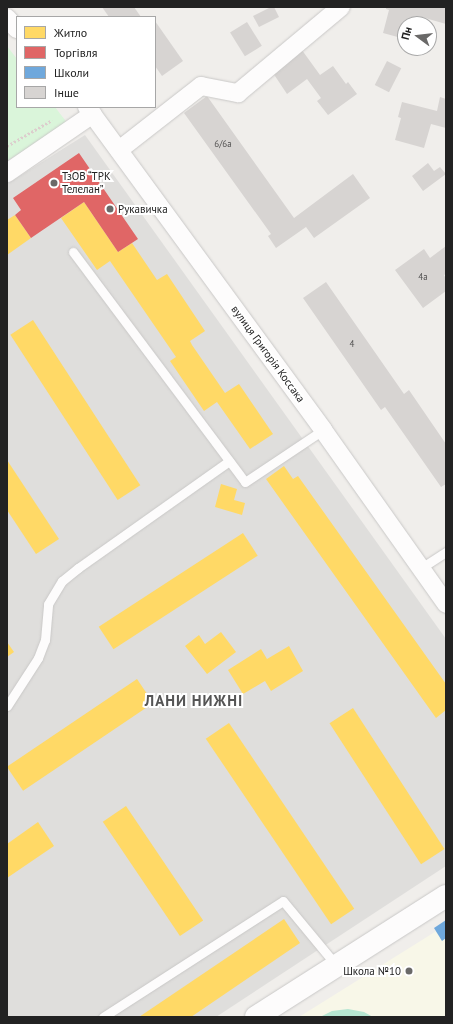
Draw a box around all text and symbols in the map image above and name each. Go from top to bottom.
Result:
legend [16,16,156,108]
north arrow [397,16,437,56]
text: Житло [54,25,87,40]
text: Пн [398,25,415,41]
text: Торгівля [54,45,97,60]
text: Школи [54,65,89,80]
text: Інше [54,85,79,100]
house number: 6/6а [214,139,232,149]
place label: ТзОВ “ТРК Телелан” [62,170,111,196]
marker: ТзОВ “ТРК Телелан” [49,178,59,188]
place label: Рукавичка [118,202,168,216]
marker: Рукавичка [105,204,115,214]
house number: 4а [418,272,428,282]
street label: вулиця Григорія Коссака [228,303,308,405]
house number: 4 [350,339,354,349]
district label: ЛАНИ НИЖНІ [145,692,243,710]
place label: Школа №10 [343,964,401,978]
marker: Школа №10 [404,966,414,976]

